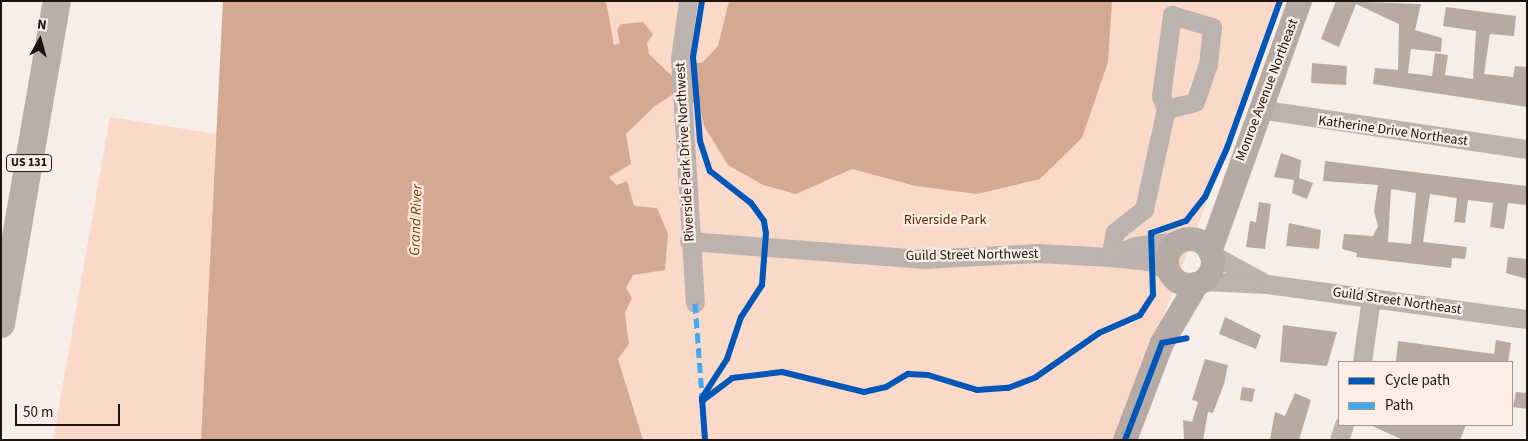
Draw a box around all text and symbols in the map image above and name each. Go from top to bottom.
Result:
north arrow [15,15,65,65]
text: N [36,15,48,36]
street label: Monroe Avenue Northeast [1232,16,1302,164]
street label: Riverside Park Drive Northwest [672,62,698,242]
street label: Katherine Drive Northeast [1317,112,1469,150]
road number: US 131 [5,154,53,172]
water label: Grand River [406,184,426,256]
park label: Riverside Park [904,212,986,228]
street label: Guild Street Northwest [905,245,1039,265]
street label: Guild Street Northeast [1332,284,1462,318]
legend [1338,361,1513,426]
text: Cycle path [1385,370,1450,391]
scale bar [18,394,122,426]
text: Path [1385,395,1413,416]
text: 50 m [23,402,53,423]

